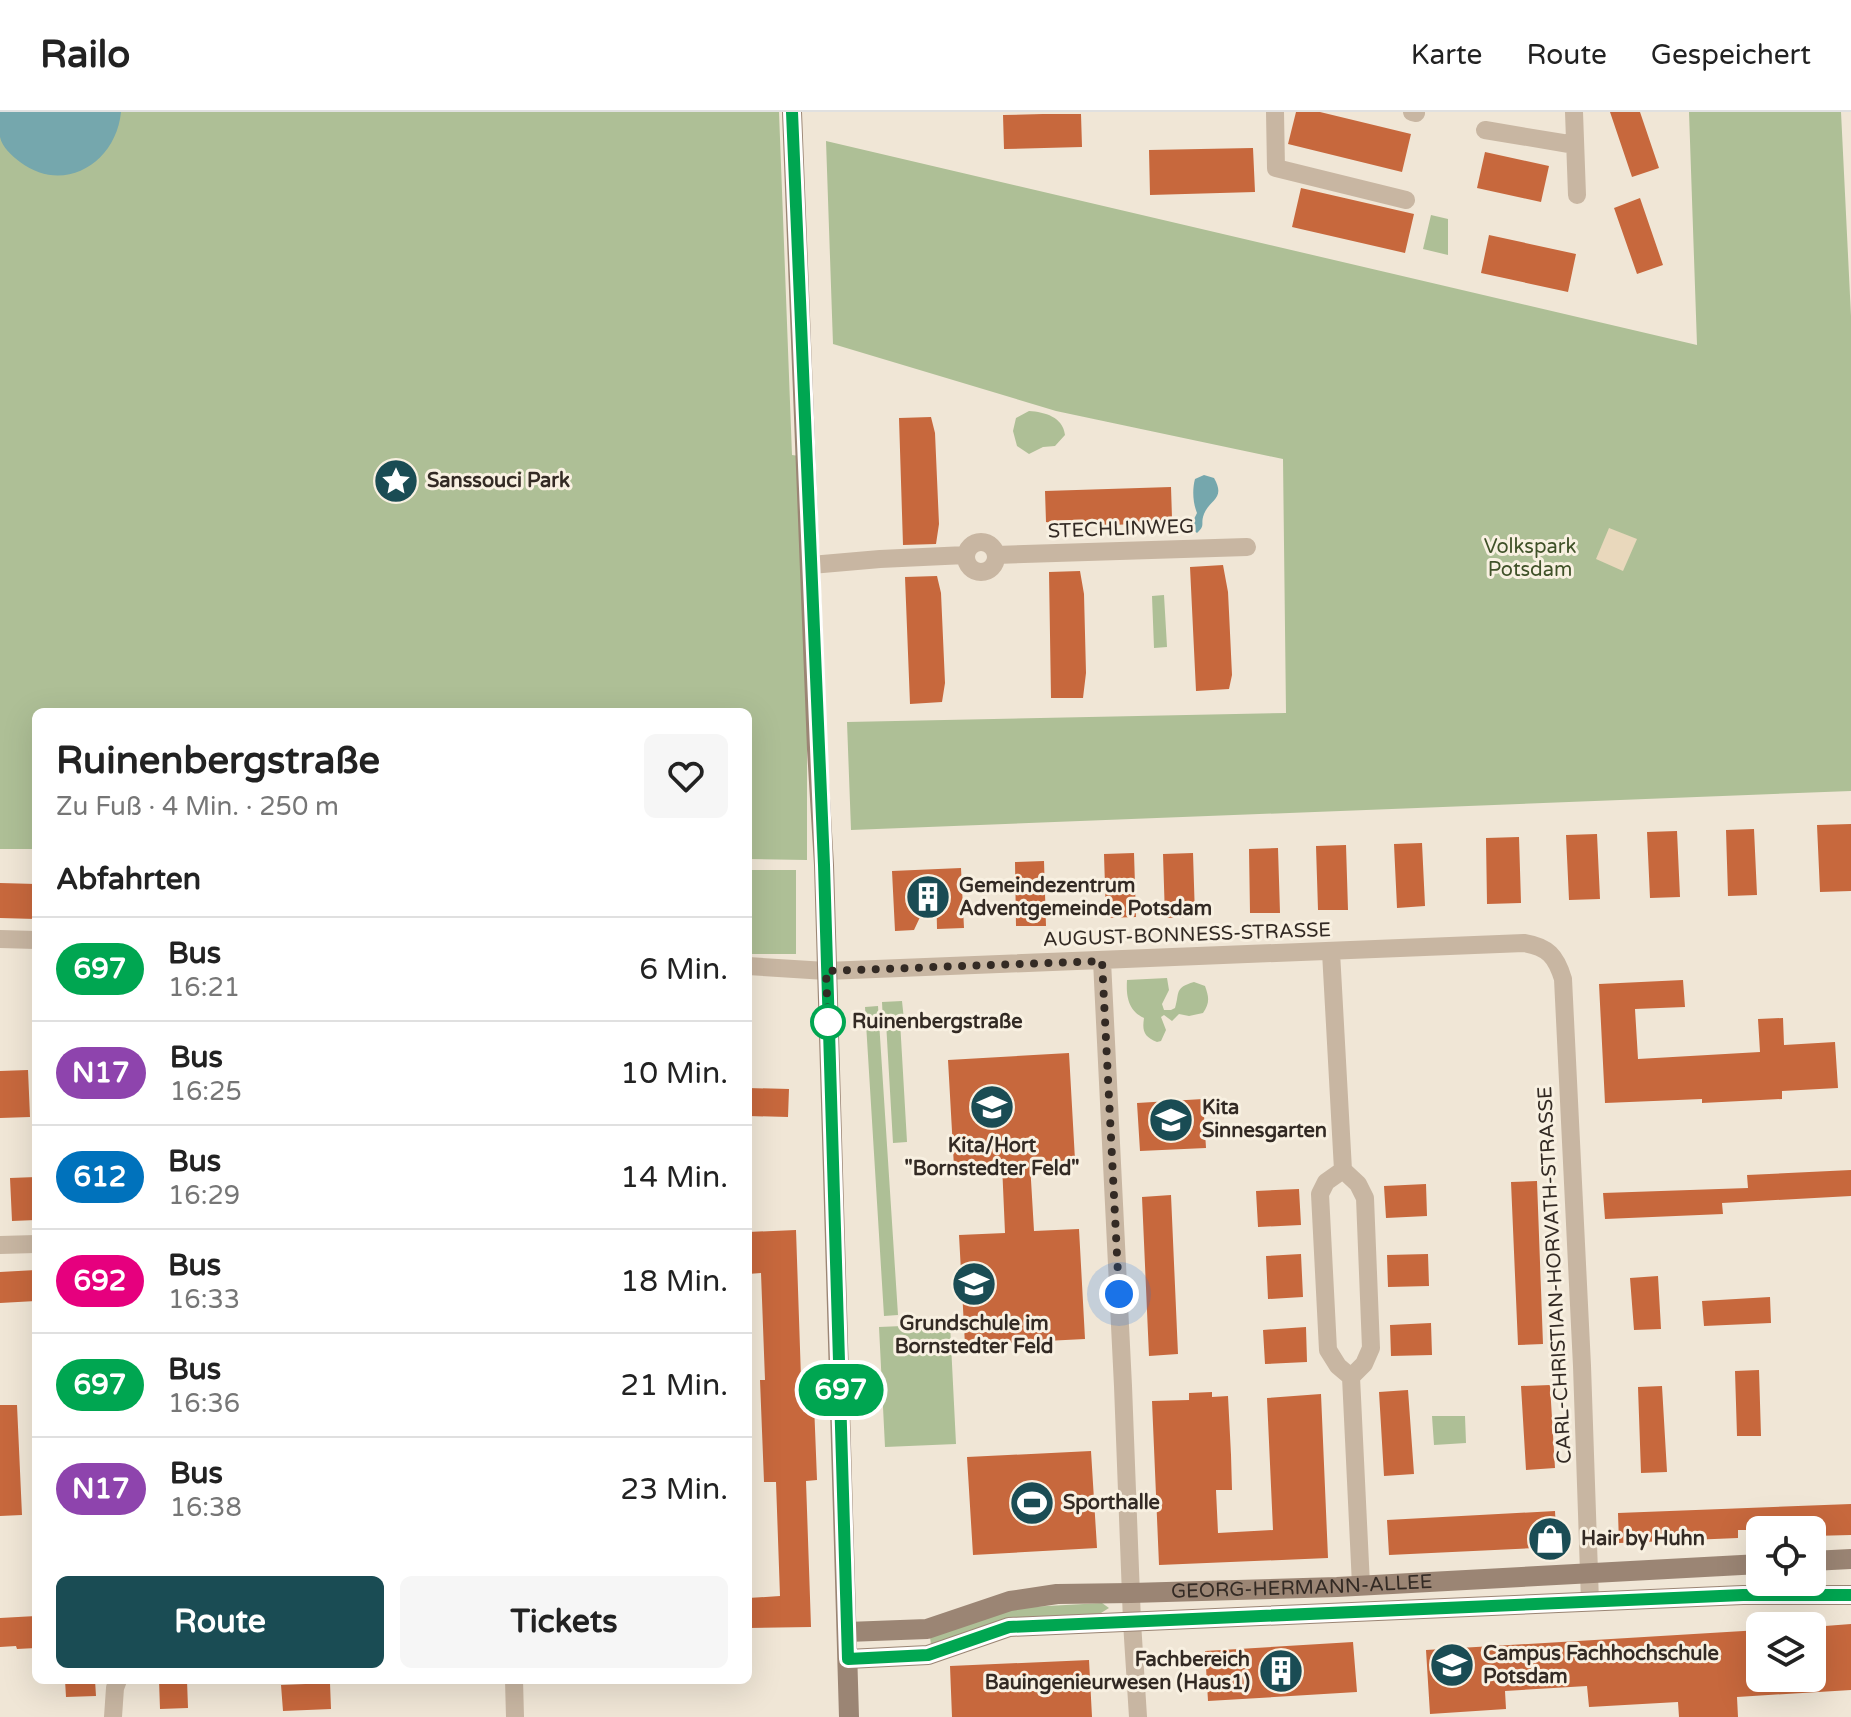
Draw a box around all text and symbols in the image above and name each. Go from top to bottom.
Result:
text: Railo [40,32,130,78]
text: Karte [1411,38,1482,72]
text: Route [1526,38,1607,72]
text: Gespeichert [1651,38,1811,72]
place icon: Sanssouci Park [372,457,420,505]
place label: Sanssouci Park [427,469,570,493]
street label: STECHLINWEG [1047,514,1195,544]
park label: Volkspark Potsdam [1484,535,1576,582]
button: heart [644,734,728,818]
text: Ruinenbergstraße [56,738,380,784]
text: Zu Fuß · 4 Min. · 250 m [56,791,339,822]
text: Abfahrten [56,861,201,898]
building icon: Gemeindezentrum Adventgemeinde Potsdam [904,873,952,921]
place label: Gemeindezentrum Adventgemeinde Potsdam [959,874,1212,921]
street label: AUGUST-BONNESS-STRASSE [1042,918,1332,952]
text: Bus [168,935,221,972]
text: 6 Min. [639,951,728,988]
text: 697 [74,952,126,986]
text: 16:21 [168,972,240,1003]
marker: Ruinenbergstraße [811,1005,845,1039]
place label: Ruinenbergstraße [852,1010,1023,1034]
text: Bus [170,1039,223,1076]
text: 10 Min. [620,1055,728,1092]
text: N17 [72,1056,130,1090]
text: 16:25 [170,1076,242,1107]
school or university icon: Kita/Hort "Bornstedter Feld" [968,1083,1016,1131]
street label: CARL-CHRISTIAN-HORVATH-STRASSE [1533,1086,1577,1464]
school or university icon: Kita Sinnesgarten [1147,1096,1195,1144]
place label: Kita Sinnesgarten [1202,1096,1327,1143]
place label: Kita/Hort "Bornstedter Feld" [904,1134,1080,1181]
text: Bus [168,1143,221,1180]
text: 14 Min. [620,1159,728,1196]
text: 612 [74,1160,126,1194]
text: 16:29 [168,1180,240,1211]
text: Bus [168,1247,221,1284]
school or university icon: Grundschule im Bornstedter Feld [950,1260,998,1308]
text: 18 Min. [620,1263,728,1300]
text: 692 [74,1264,126,1298]
your location [1099,1274,1139,1314]
text: 16:33 [168,1284,240,1315]
place label: Grundschule im Bornstedter Feld [895,1312,1053,1359]
text: Bus [168,1351,221,1388]
line badge: 697 [795,1364,887,1416]
text: 21 Min. [620,1367,728,1404]
text: 697 [74,1368,126,1402]
text: 697 [815,1373,867,1407]
text: 16:36 [168,1388,240,1419]
text: Bus [170,1455,223,1492]
text: 23 Min. [620,1471,728,1508]
text: N17 [72,1472,130,1506]
sports icon: Sporthalle [1008,1479,1056,1527]
place label: Sporthalle [1063,1491,1160,1515]
text: 16:38 [170,1492,242,1523]
shop icon: Hair by Huhn [1526,1515,1574,1563]
map controls [1746,1516,1826,1692]
button: locate [1746,1516,1826,1596]
place label: Hair by Huhn [1581,1527,1705,1551]
street label: GEORG-HERMANN-ALLEE [1171,1570,1433,1604]
button: Route [56,1576,384,1668]
button: Tickets [400,1576,728,1668]
button: layers [1746,1612,1826,1692]
school or university icon: Campus Fachhochschule Potsdam [1428,1641,1476,1689]
place label: Campus Fachhochschule Potsdam [1483,1642,1719,1689]
building icon: Fachbereich Bauingenieurwesen (Haus1) [1257,1647,1305,1695]
place label: Fachbereich Bauingenieurwesen (Haus1) [985,1648,1250,1695]

